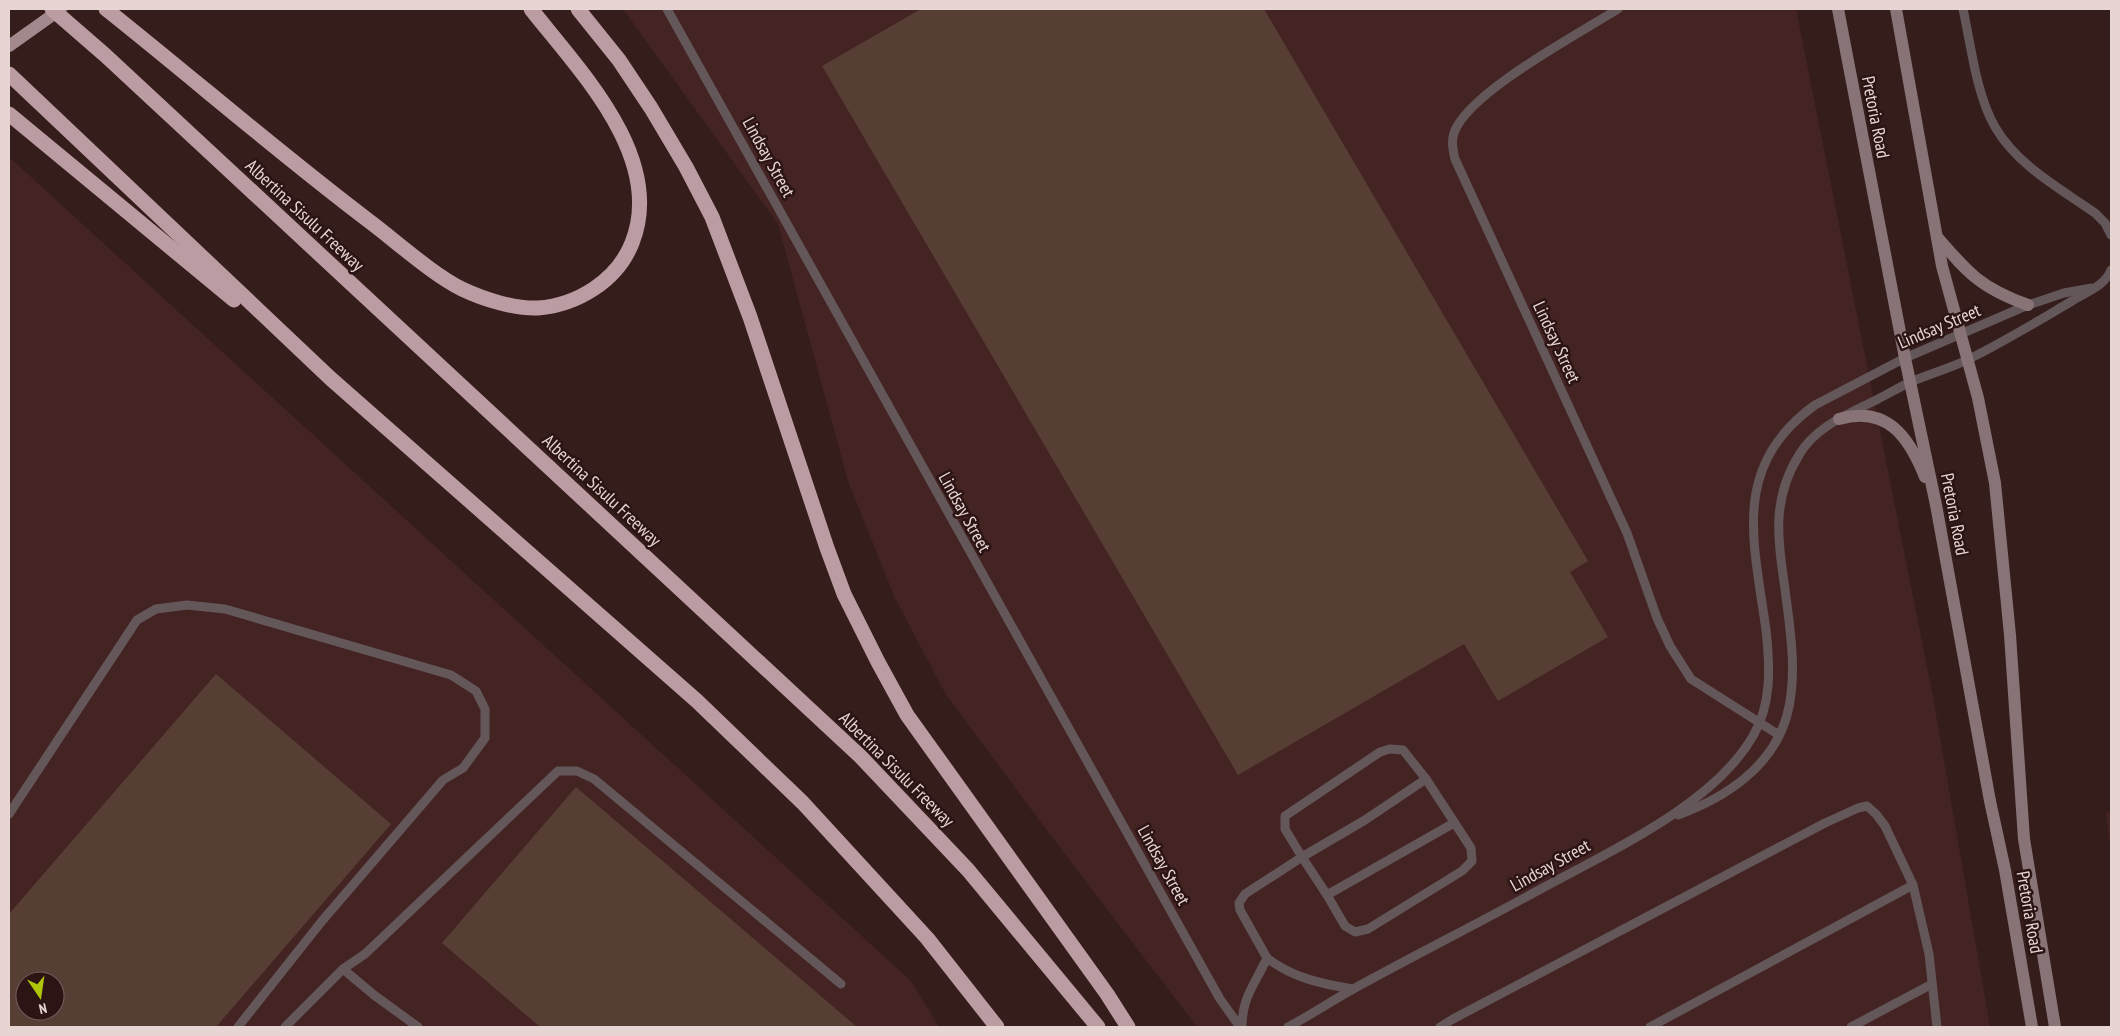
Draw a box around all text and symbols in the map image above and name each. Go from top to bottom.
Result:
street label: Pretoria Road [1857,74,1895,160]
street label: Lindsay Street [738,113,800,201]
street label: Albertina Sisulu Freeway [241,154,369,276]
street label: Lindsay Street [1528,297,1586,387]
street label: Lindsay Street [1894,298,1984,354]
street label: Albertina Sisulu Freeway [538,429,666,551]
street label: Lindsay Street [934,468,996,556]
street label: Pretoria Road [1936,471,1974,557]
street label: Albertina Sisulu Freeway [834,706,960,832]
street label: Lindsay Street [1133,821,1195,909]
street label: Lindsay Street [1506,834,1594,896]
street label: Pretoria Road [2011,869,2049,955]
north arrow [15,971,65,1021]
text: N [37,999,49,1018]

